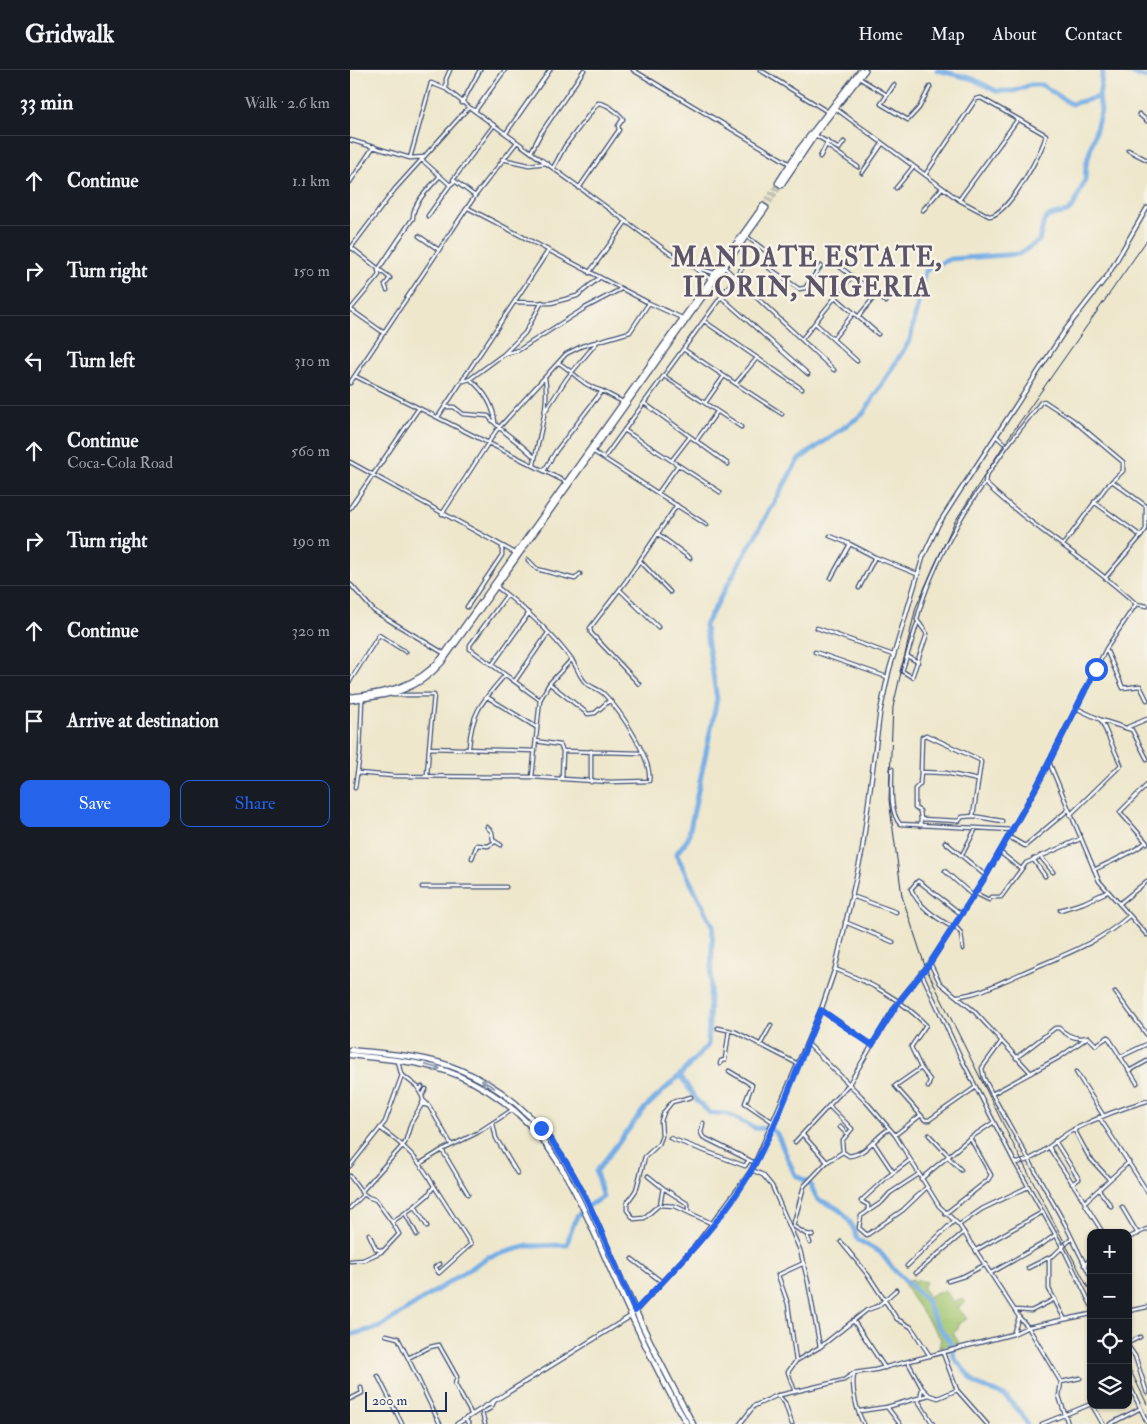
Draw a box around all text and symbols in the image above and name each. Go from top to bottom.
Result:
text: Gridwalk [25,19,114,50]
text: Home [858,23,903,46]
text: Map [931,23,965,46]
text: About [993,23,1037,46]
text: Contact [1065,23,1122,46]
text: 33 min [20,89,73,116]
text: Walk · 2.6 km [244,93,330,113]
icon: ahead [20,167,48,195]
text: Continue [67,169,138,193]
text: 1.1 km [292,171,330,191]
district label: MANDATE ESTATE, ILORIN, NIGERIA [670,242,943,304]
icon: right [20,257,48,285]
text: Turn right [67,259,147,283]
text: 150 m [293,261,330,281]
icon: left [20,347,48,375]
text: Turn left [67,349,135,373]
text: 310 m [294,351,330,371]
text: Continue [67,429,138,453]
icon: ahead [20,437,48,465]
text: 560 m [291,441,330,461]
text: Coca-Cola Road [67,453,173,473]
icon: right [20,527,48,555]
text: Turn right [67,529,147,553]
text: 190 m [292,531,330,551]
icon: ahead [20,617,48,645]
text: Continue [67,619,138,643]
text: 320 m [292,621,330,641]
route start [1085,658,1108,681]
icon: arrive [20,707,48,735]
text: Arrive at destination [67,709,219,733]
button: Save [20,780,170,827]
button: Share [180,780,330,827]
one-way arrow [424,1063,440,1073]
one-way arrow [482,1079,496,1089]
route end [530,1117,553,1140]
map controls [1087,1229,1132,1409]
button: + [1087,1229,1132,1274]
button: − [1087,1274,1132,1319]
button: locate [1087,1319,1132,1364]
button: layers [1087,1364,1132,1409]
scale bar [365,1389,448,1412]
text: 200 m [372,1392,407,1409]

